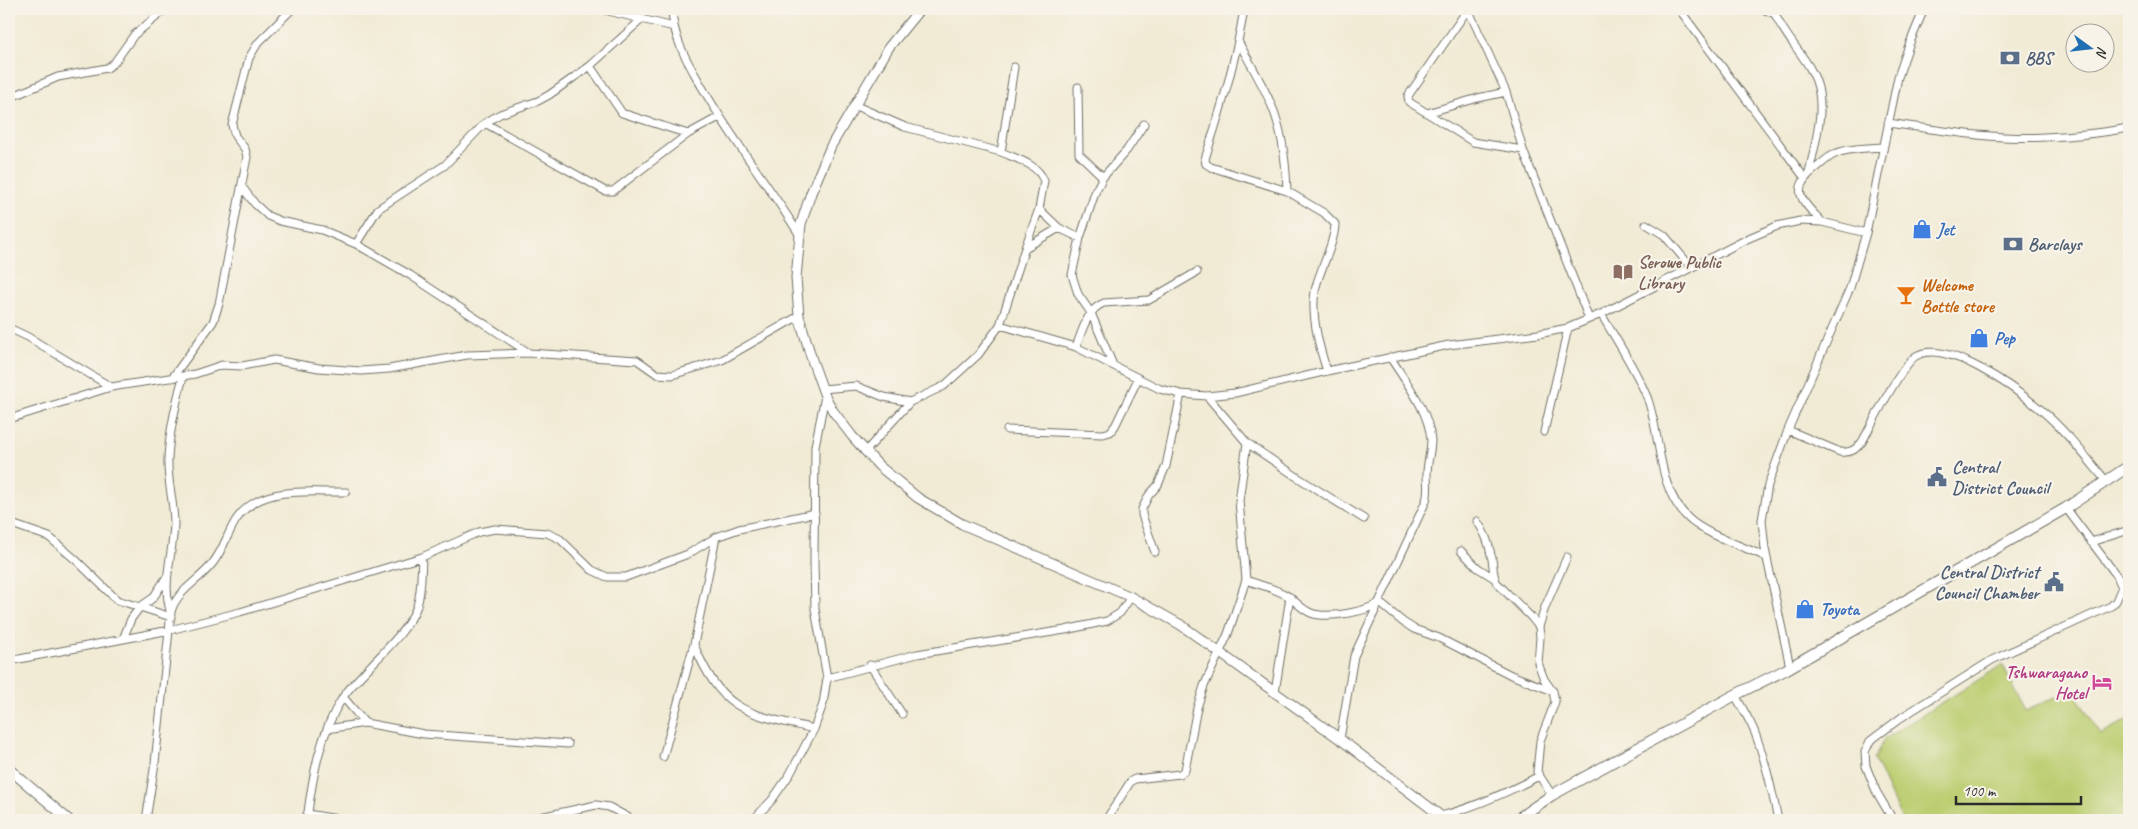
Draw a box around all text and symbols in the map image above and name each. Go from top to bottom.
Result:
north arrow [2066,22,2116,72]
text: N [2092,45,2111,60]
bank icon: BBS [1999,47,2021,69]
place label: BBS [2025,47,2055,69]
shop icon: Jet [1911,218,1933,240]
place label: Jet [1935,218,1957,240]
bank icon: Barclays [2002,233,2024,255]
place label: Barclays [2028,233,2083,255]
place label: Serowe Public Library [1638,251,1722,294]
library icon: Serowe Public Library [1612,261,1634,283]
place label: Welcome Bottle store [1921,274,1996,317]
bar icon: Welcome Bottle store [1895,284,1917,306]
shop icon: Pep [1968,327,1990,349]
place label: Pep [1994,327,2016,349]
place label: Central District Council [1952,456,2053,499]
public building icon: Central District Council [1926,466,1948,488]
place label: Central District Council Chamber [1935,561,2042,604]
public building icon: Central District Council Chamber [2043,571,2065,593]
shop icon: Toyota [1794,598,1816,620]
place label: Toyota [1820,598,1861,620]
place label: Tshwaragano Hotel [2005,661,2091,704]
hotel icon: Tshwaragano Hotel [2091,671,2113,693]
scale bar [1956,774,2080,806]
text: 100 m [1963,782,1997,801]

